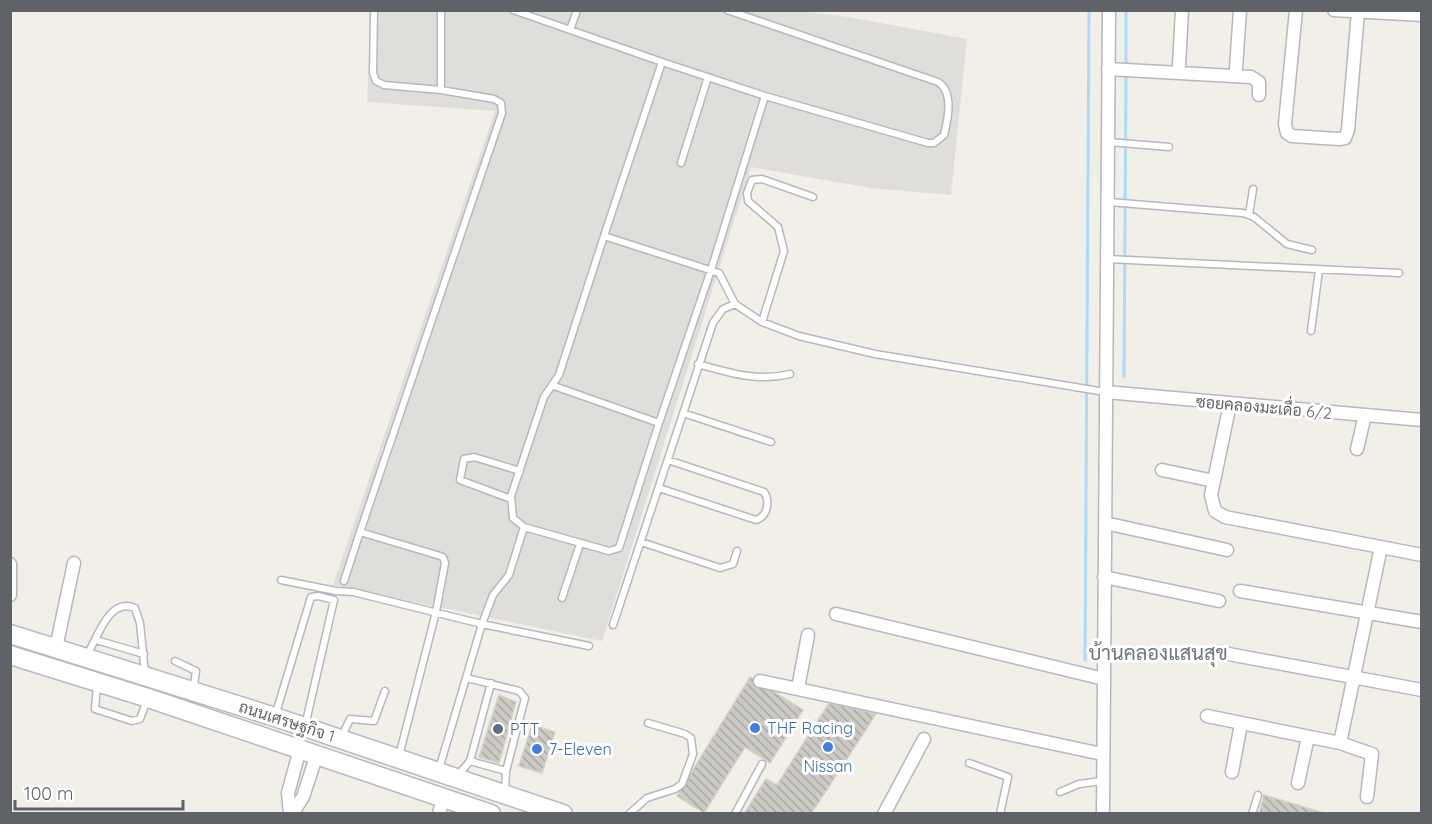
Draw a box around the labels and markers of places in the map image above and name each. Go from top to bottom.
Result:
place label: THF Racing [767,718,853,738]
place label: PTT [510,719,540,739]
marker: THF Racing [748,721,762,735]
marker: PTT [491,722,505,736]
place label: 7-Eleven [549,739,612,759]
marker: Nissan [821,740,835,754]
marker: 7-Eleven [530,742,544,756]
place label: Nissan [803,756,853,776]

